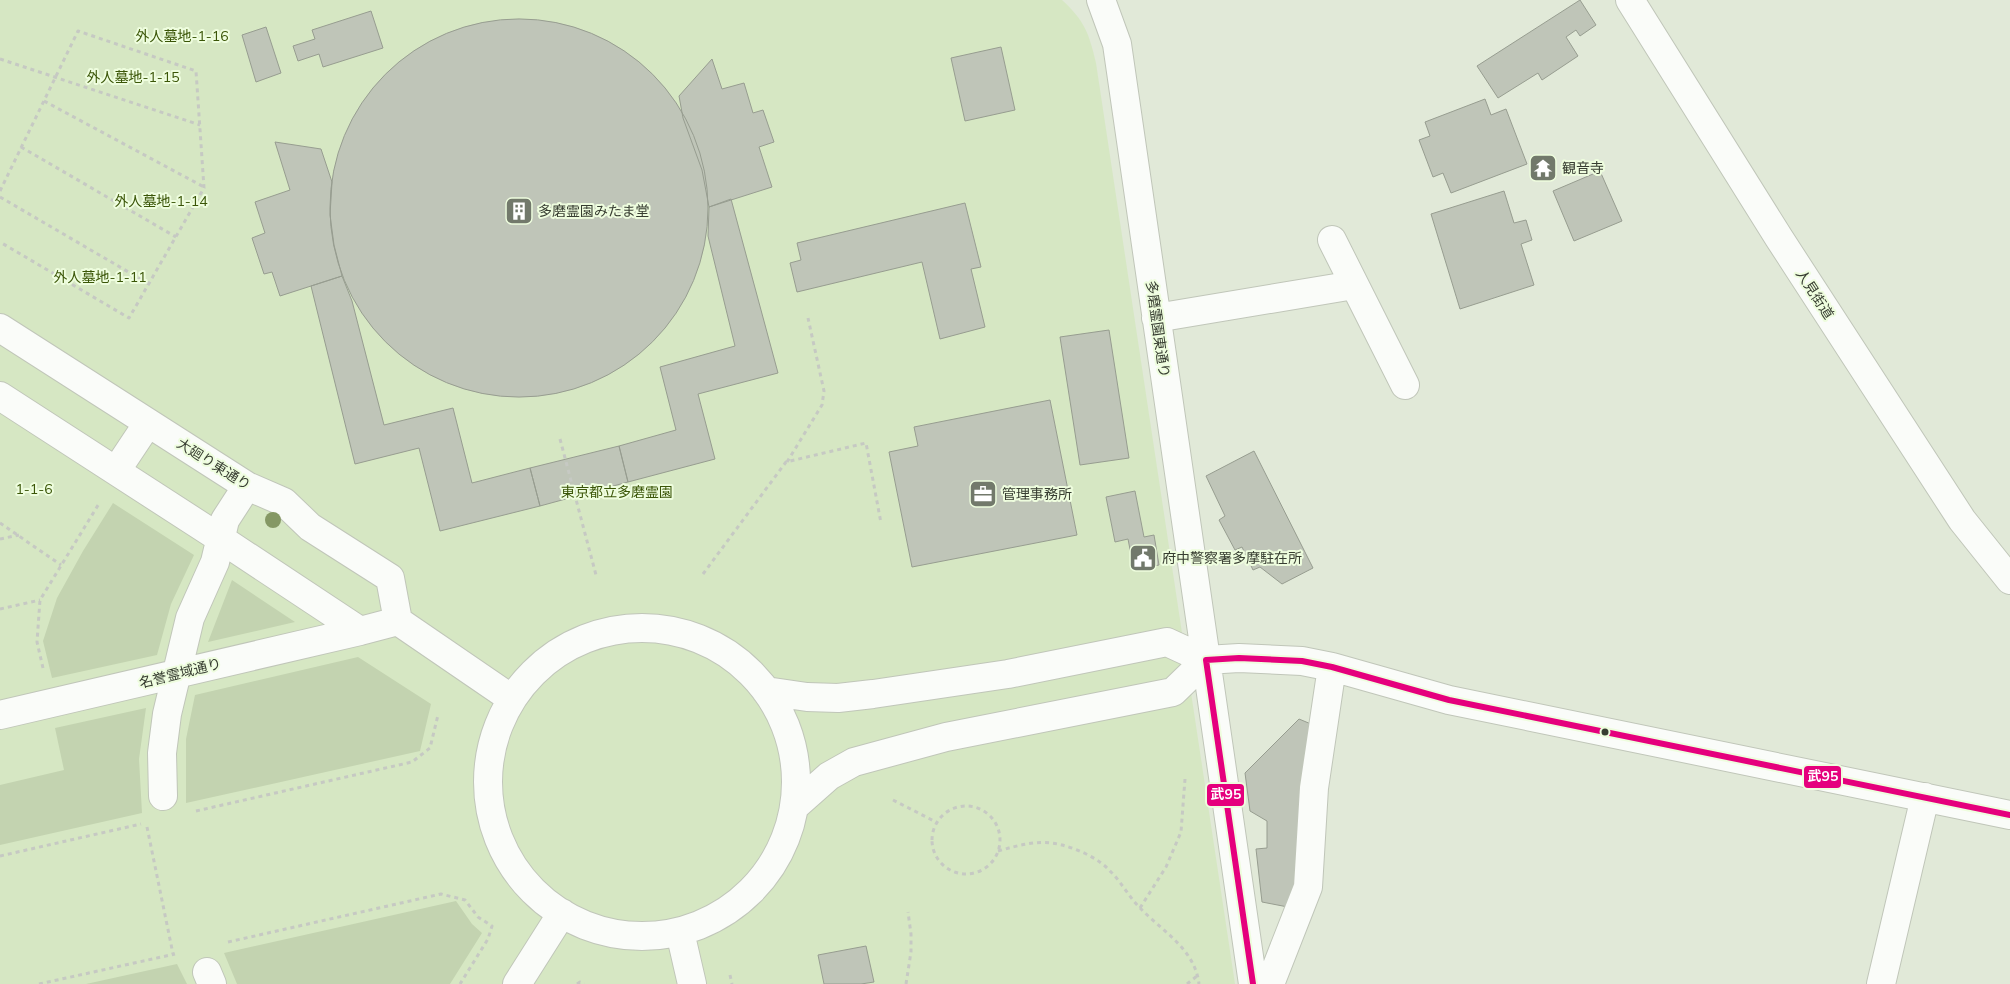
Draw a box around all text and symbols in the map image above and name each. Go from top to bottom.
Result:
park label: 外人墓地-1-16 [135,27,229,45]
park label: 外人墓地-1-15 [86,68,180,86]
temple icon: 観音寺 [1528,153,1558,183]
place label: 観音寺 [1562,159,1604,177]
park label: 外人墓地-1-14 [114,192,208,210]
building icon: 多磨霊園みたま堂 [504,196,534,226]
place label: 多磨霊園みたま堂 [538,202,650,220]
street label: 人見街道 [1792,266,1838,322]
park label: 外人墓地-1-11 [53,268,147,286]
street label: 多磨霊園東通り [1142,279,1174,379]
street label: 大廻り東通り [174,434,254,494]
office icon: 管理事務所 [968,479,998,509]
park label: 1-1-6 [15,480,53,498]
park label: 東京都立多磨霊園 [561,483,673,501]
place label: 管理事務所 [1002,485,1072,503]
public building icon: 府中警察署多摩駐在所 [1128,543,1158,573]
place label: 府中警察署多摩駐在所 [1162,549,1302,567]
street label: 名誉霊域通り [137,654,223,692]
unlabelled marker [1600,727,1610,737]
line badge: 武95 [1803,765,1842,789]
text: 武95 [1808,767,1838,785]
line badge: 武95 [1206,783,1245,807]
text: 武95 [1211,785,1241,803]

